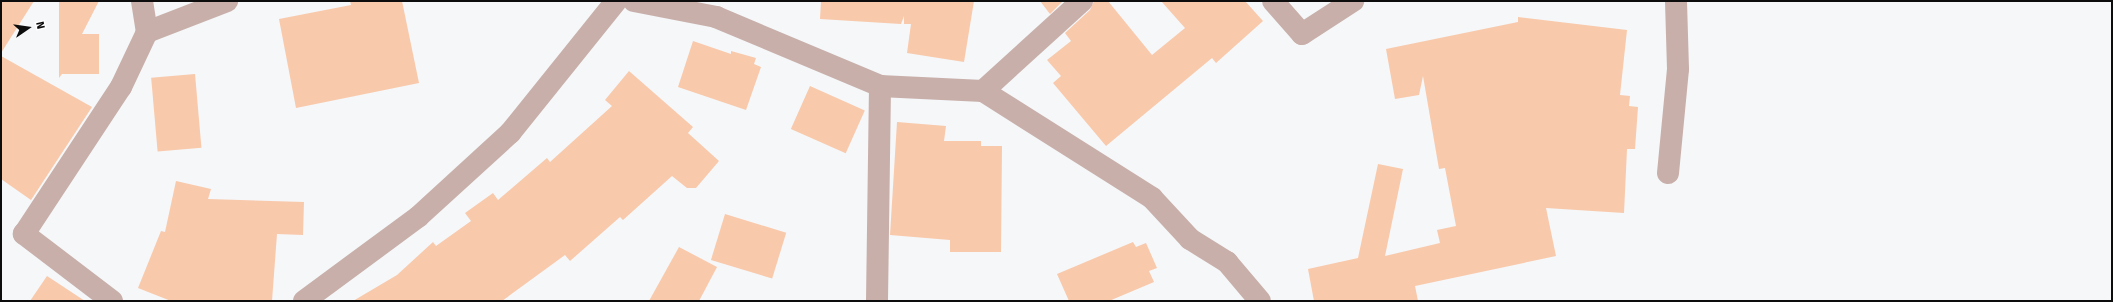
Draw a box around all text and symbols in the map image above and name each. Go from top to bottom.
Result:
north arrow [8,8,48,48]
text: N [33,20,47,30]

